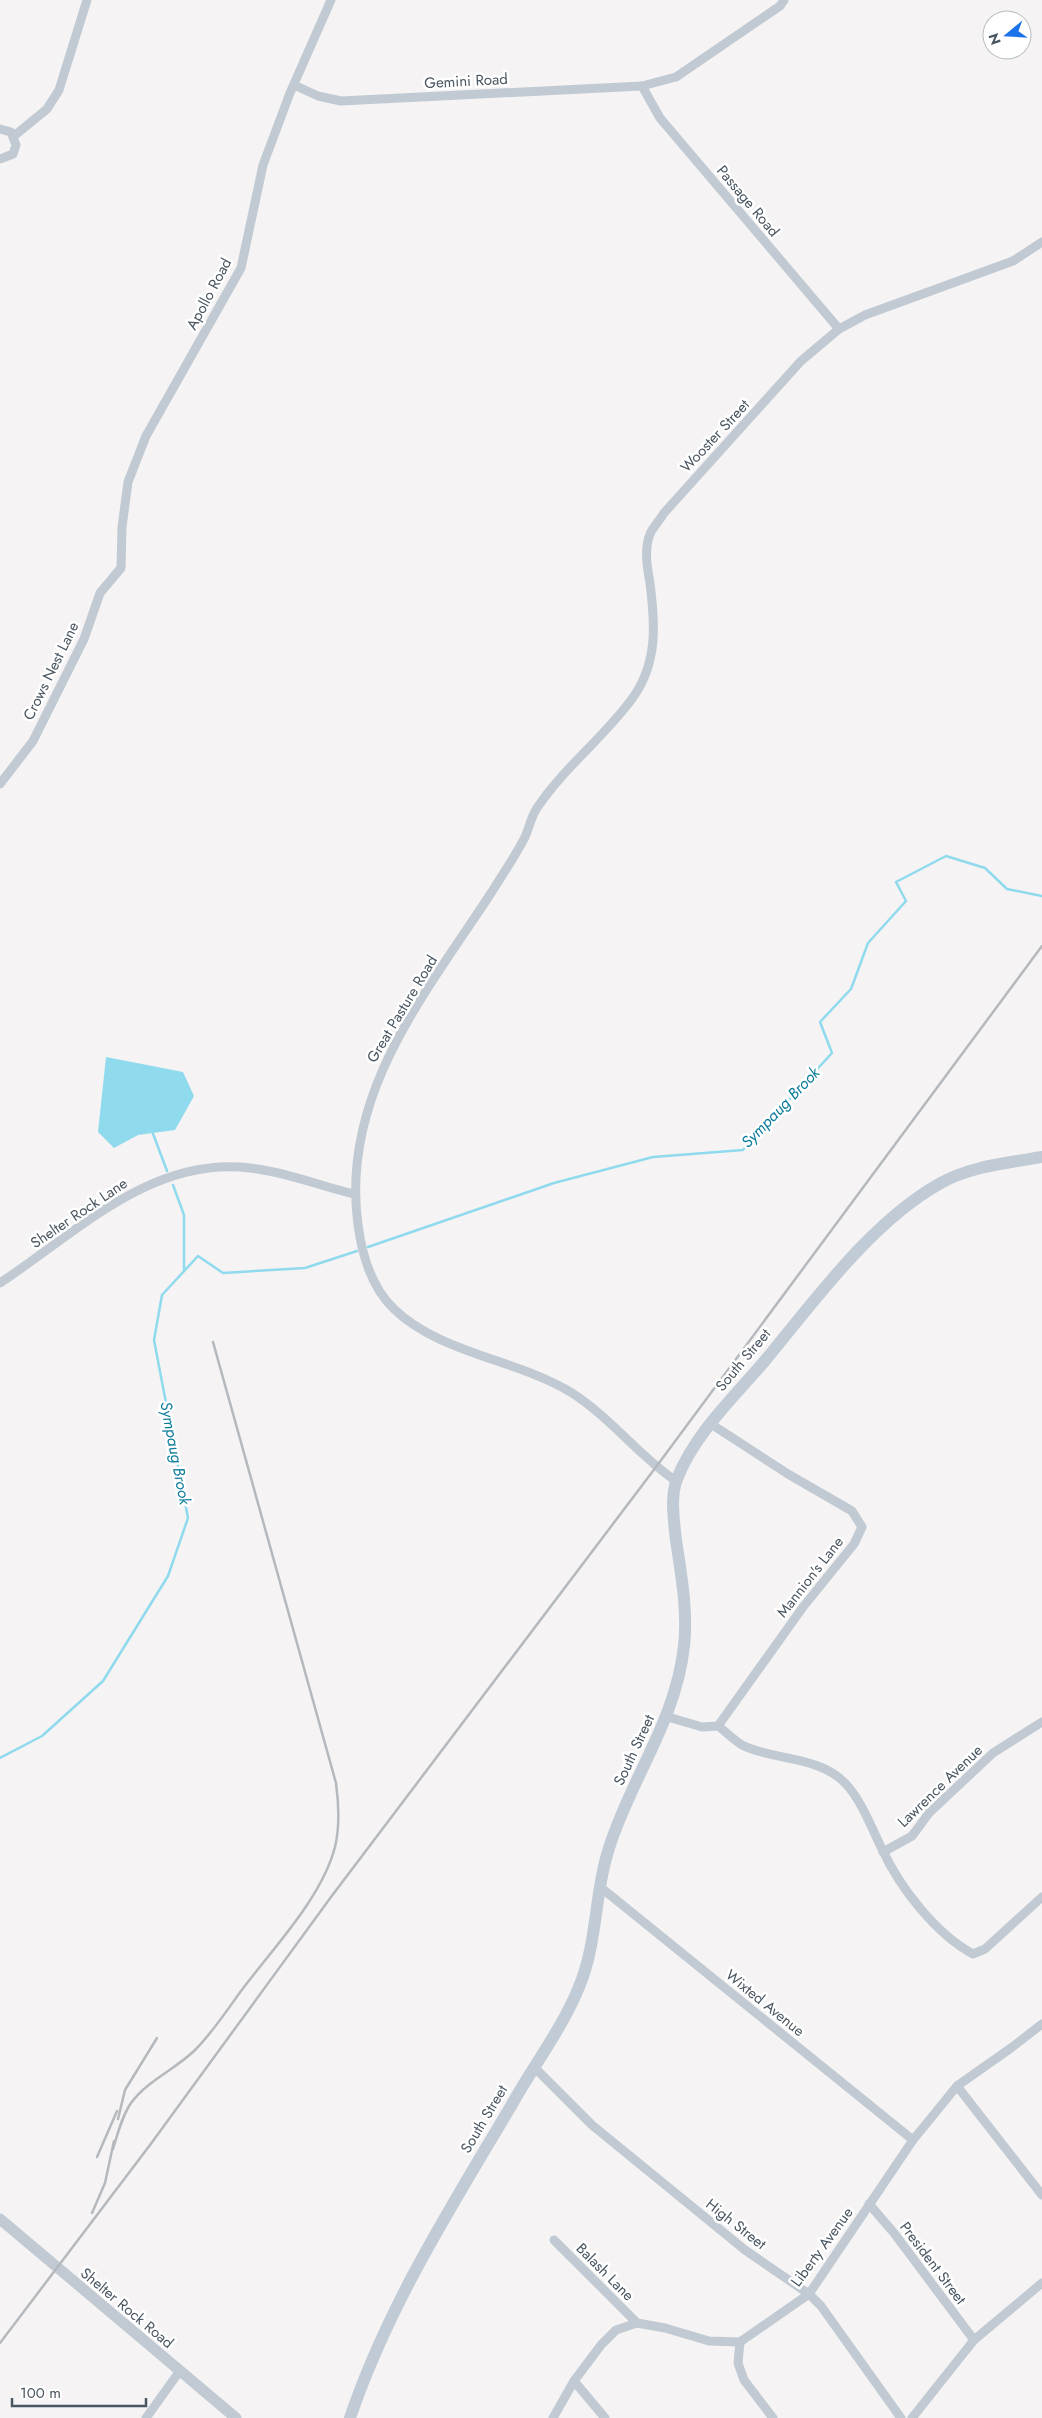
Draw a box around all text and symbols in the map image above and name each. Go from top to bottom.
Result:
north arrow [982,10,1032,60]
text: N [983,31,1006,47]
street label: Gemini Road [424,68,508,94]
street label: Passage Road [711,160,785,242]
street label: Apollo Road [181,254,237,334]
street label: Wooster Street [675,394,755,477]
street label: Crows Nest Lane [18,618,84,724]
street label: Great Pasture Road [361,951,443,1067]
water label: Sympaug Brook [736,1061,826,1153]
street label: Shelter Rock Lane [26,1172,132,1254]
street label: South Street [710,1323,776,1396]
water label: Sympaug Brook [154,1400,197,1508]
street label: Mannion's Lane [771,1532,849,1622]
street label: South Street [608,1711,660,1789]
street label: Lawrence Avenue [893,1739,988,1832]
street label: Wixted Avenue [721,1964,809,2042]
street label: South Street [455,2080,513,2157]
street label: High Street [701,2193,771,2255]
street label: Liberty Avenue [786,2202,859,2291]
street label: President Street [895,2217,972,2309]
street label: Balash Lane [571,2238,639,2306]
street label: Shelter Rock Road [76,2262,178,2354]
scale bar [12,2376,146,2408]
text: 100 m [20,2382,61,2404]

